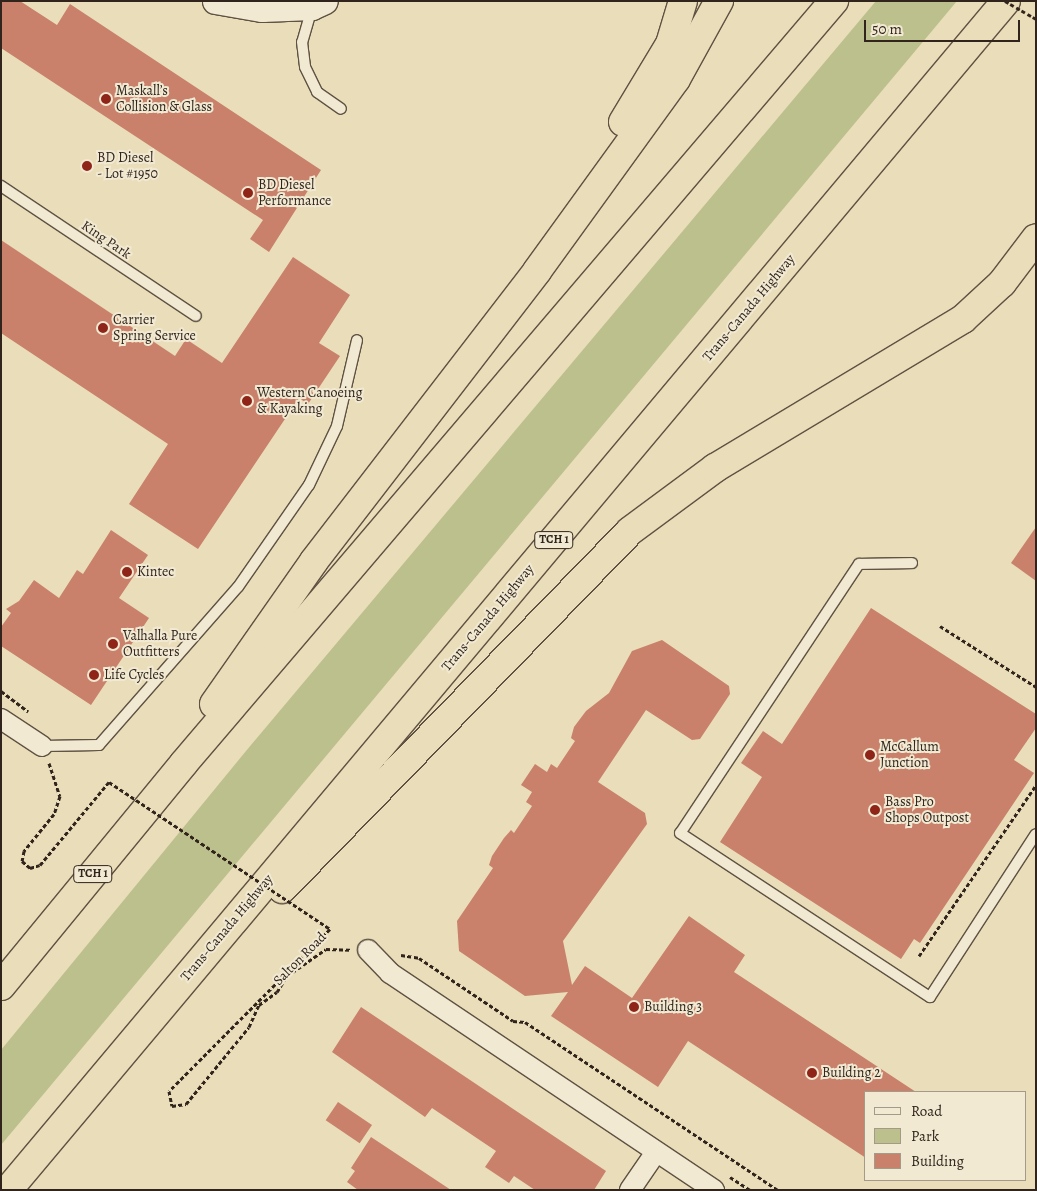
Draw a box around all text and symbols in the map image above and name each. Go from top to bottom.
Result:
scale bar [867,10,1023,42]
text: 50 m [872,19,902,39]
place label: Maskall’s Collision & Glass [116,83,212,115]
marker: Maskall’s Collision & Glass [100,93,112,105]
place label: BD Diesel - Lot #1950 [97,150,158,182]
marker: BD Diesel - Lot #1950 [81,160,93,172]
place label: BD Diesel Performance [258,177,331,210]
marker: BD Diesel Performance [242,187,254,199]
street label: King Park [78,217,134,263]
street label: Trans-Canada Highway [699,251,799,365]
place label: Carrier Spring Service [113,312,196,344]
marker: Carrier Spring Service [97,322,109,334]
place label: Western Canoeing & Kayaking [257,385,362,418]
marker: Western Canoeing & Kayaking [241,395,253,407]
road number: TCH 1 [534,530,574,550]
street label: Trans-Canada Highway [438,561,538,675]
place label: Kintec [137,564,174,580]
marker: Kintec [121,566,133,578]
place label: Valhalla Pure Outfitters [123,628,197,660]
marker: Valhalla Pure Outfitters [107,638,119,650]
place label: Life Cycles [104,667,164,683]
marker: Life Cycles [88,669,100,681]
place label: McCallum Junction [880,739,939,772]
marker: McCallum Junction [864,749,876,761]
place label: Bass Pro Shops Outpost [885,794,969,826]
marker: Bass Pro Shops Outpost [869,804,881,816]
road number: TCH 1 [73,864,113,884]
street label: Trans-Canada Highway [177,871,277,985]
street label: Salton Road [270,929,330,989]
place label: Building 3 [644,999,702,1015]
marker: Building 3 [628,1001,640,1013]
place label: Building 2 [822,1065,881,1081]
marker: Building 2 [806,1067,818,1079]
legend [864,1091,1027,1181]
text: Road [911,1101,942,1121]
text: Park [911,1126,939,1146]
text: Building [911,1151,964,1171]

